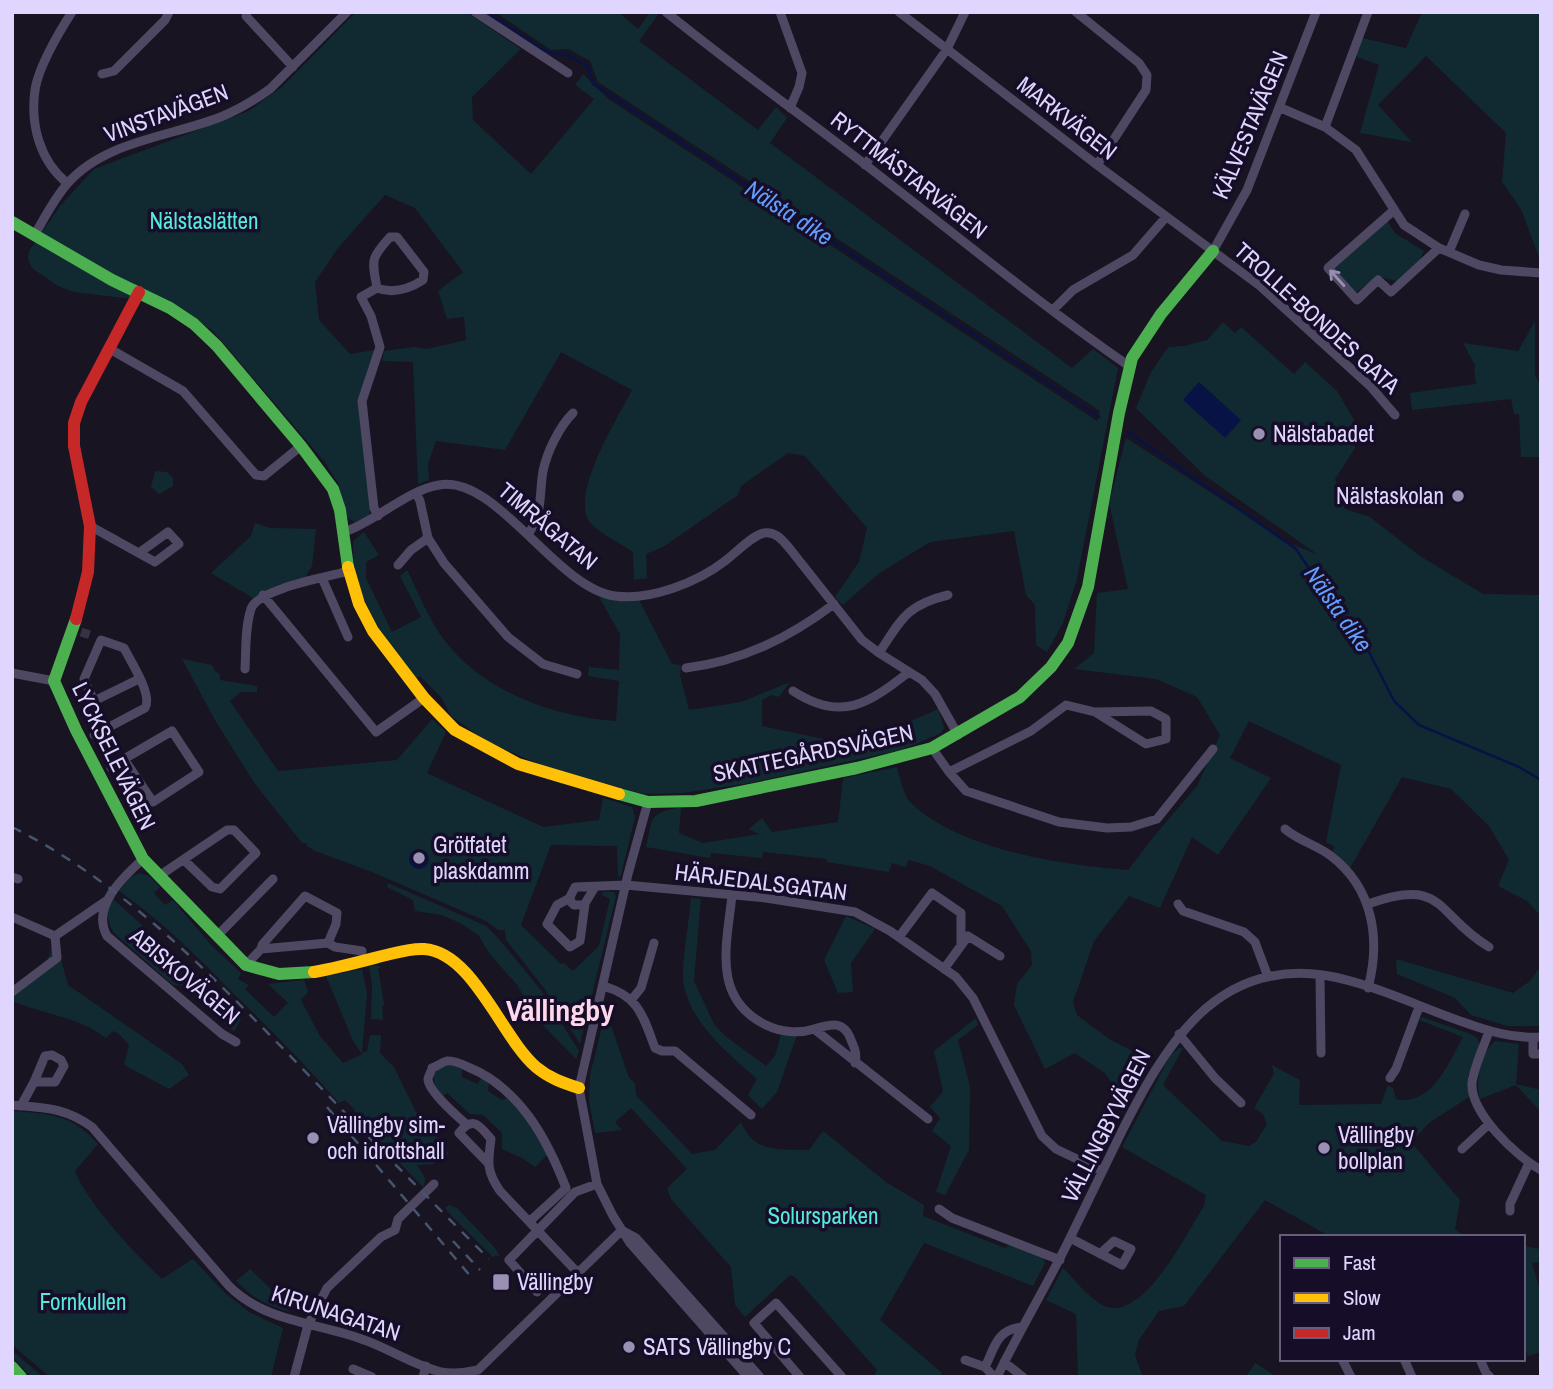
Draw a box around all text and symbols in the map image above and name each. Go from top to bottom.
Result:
street label: KÄLVESTAVÄGEN [1204,46,1295,204]
street label: MARKVÄGEN [1011,69,1124,166]
street label: VINSTAVÄGEN [99,76,232,149]
street label: RYTTMÄSTARVÄGEN [825,104,994,245]
water label: Nälsta dike [740,172,840,252]
park label: Nälstaslätten [149,205,259,236]
street label: TROLLE-BONDES GATA [1228,235,1407,401]
one-way arrow [1328,270,1345,287]
place label: Nälstabadet [1273,418,1374,449]
marker: Nälstabadet [1251,426,1267,442]
street label: TIMRÅGATAN [492,475,605,576]
place label: Nälstaskolan [1336,480,1444,511]
marker: Nälstaskolan [1450,488,1466,504]
water label: Nälsta dike [1297,559,1380,658]
street label: LYCKSELEVÄGEN [65,677,164,835]
street label: SKATTEGÅRDSVÄGEN [710,716,916,789]
place label: Grötfatet plaskdamm [433,829,529,886]
marker: Grötfatet plaskdamm [411,850,427,866]
street label: HÄRJEDALSGATAN [673,856,849,907]
street label: ABISKOVÄGEN [123,920,247,1031]
district label: Vällingby [506,990,614,1030]
street label: VÄLLINGBYVÄGEN [1054,1044,1158,1208]
place label: Vällingby sim- och idrottshall [327,1109,446,1166]
place label: Vällingby bollplan [1338,1119,1415,1176]
marker: Vällingby sim- och idrottshall [305,1130,321,1146]
marker: Vällingby bollplan [1316,1140,1332,1156]
park label: Solursparken [767,1200,879,1231]
legend [1280,1235,1525,1361]
text: Fast [1343,1248,1376,1277]
place label: Vällingby [517,1266,594,1297]
marker: Vällingby [491,1272,511,1292]
street label: KIRUNAGATAN [268,1277,404,1348]
text: Slow [1343,1283,1381,1312]
park label: Fornkullen [39,1286,127,1317]
text: Jam [1343,1318,1376,1347]
place label: SATS Vällingby C [643,1331,791,1362]
marker: SATS Vällingby C [621,1339,637,1355]

